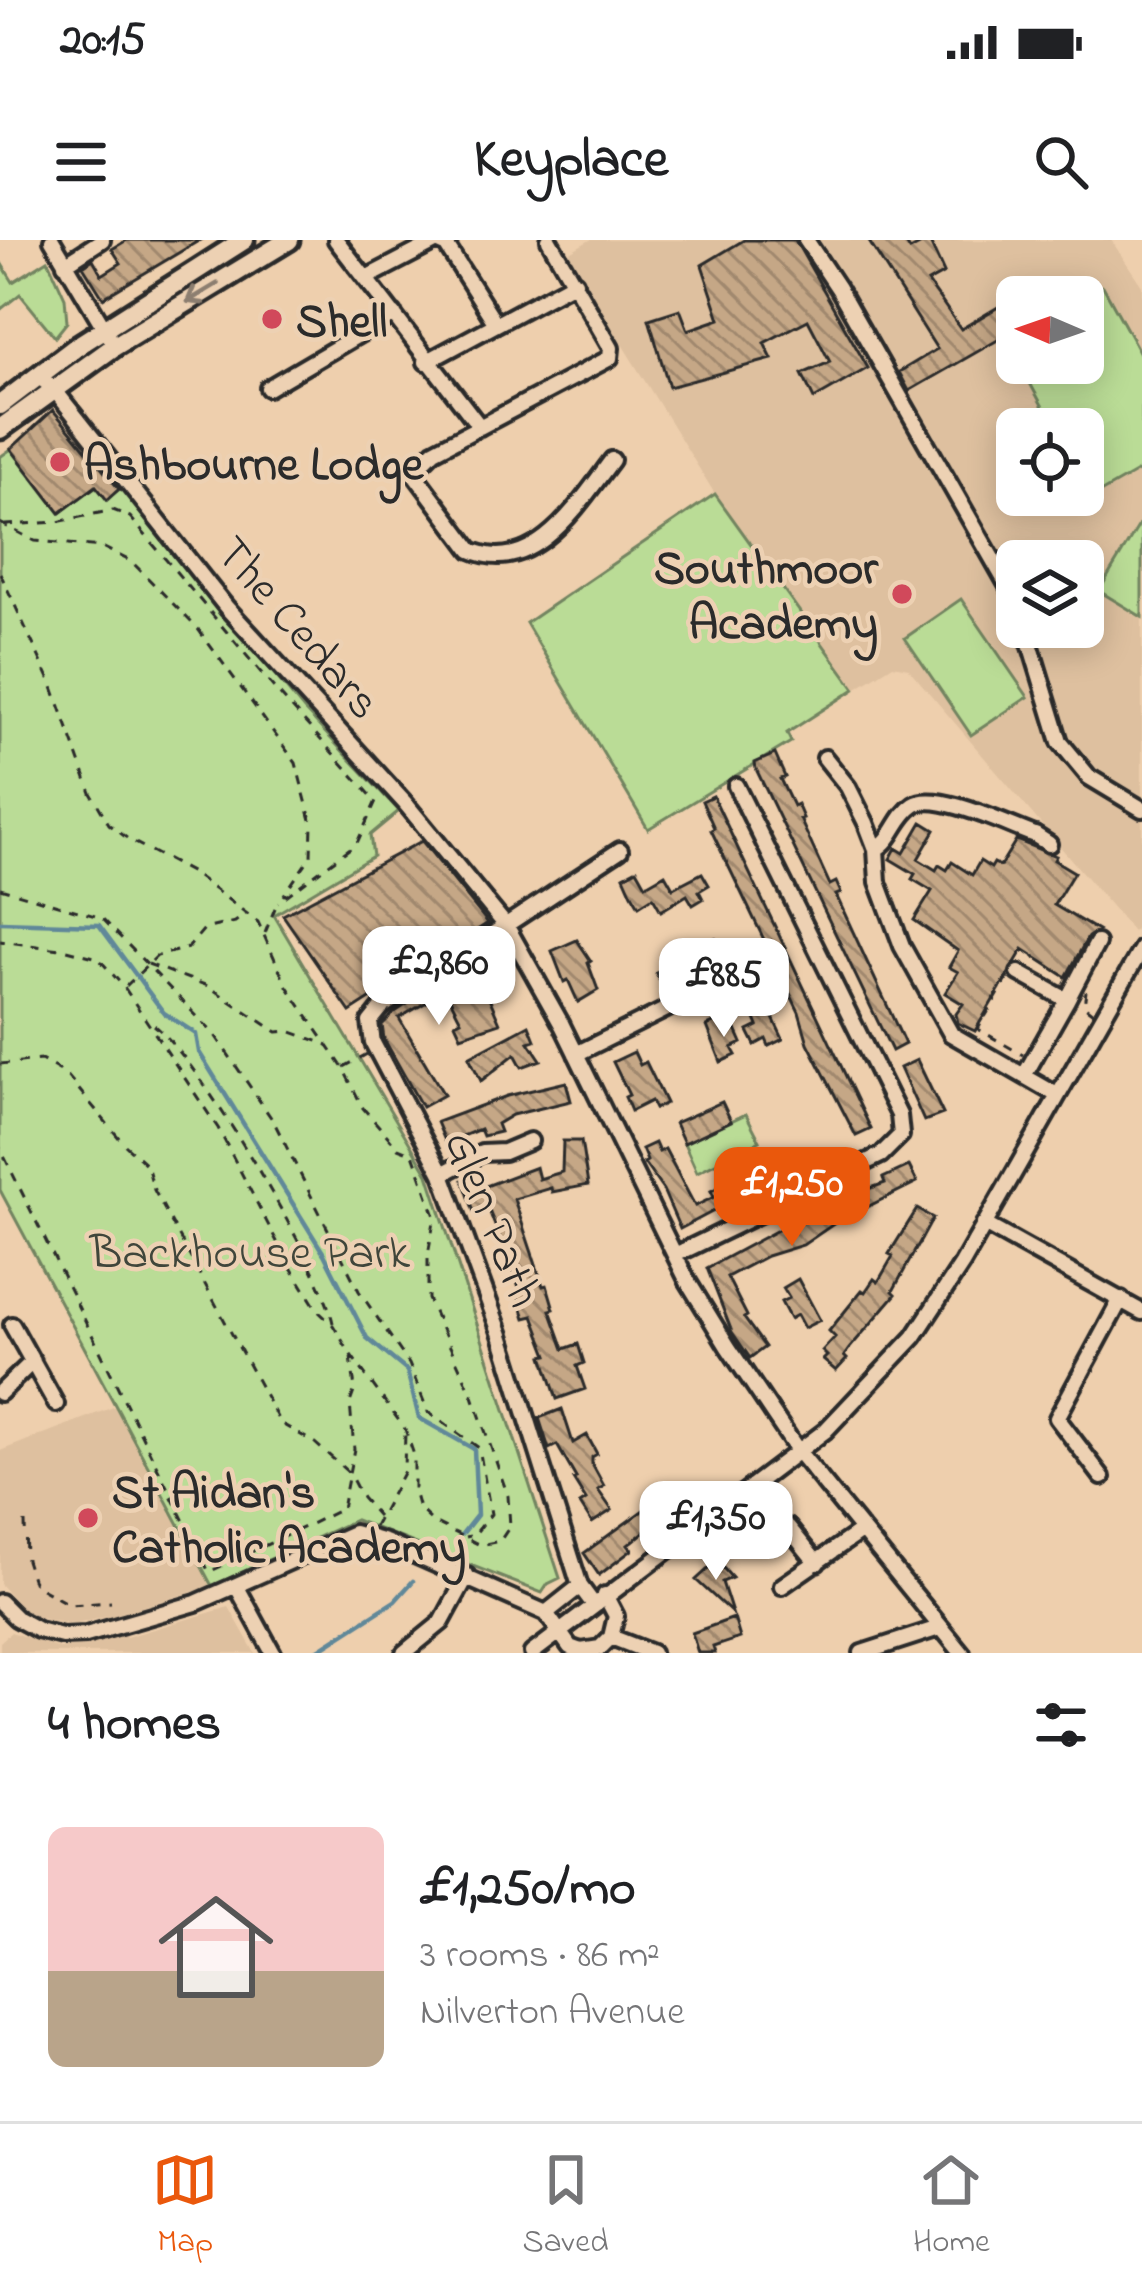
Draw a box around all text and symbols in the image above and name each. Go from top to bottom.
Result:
text: 20:15 [60,9,146,75]
text: Keyplace [474,123,668,201]
icon: menu [48,129,114,195]
icon: search [1028,129,1094,195]
north arrow [996,276,1104,384]
map controls [996,276,1104,648]
one-way arrow [186,281,220,305]
place label: Shell [296,289,387,359]
marker: Shell [259,306,285,332]
button: locate [996,408,1104,516]
place label: Ashbourne Lodge [84,432,425,504]
marker: Ashbourne Lodge [47,449,73,475]
street label: The Cedars [196,522,396,737]
place label: Southmoor Academy [654,536,879,661]
button: layers [996,540,1104,648]
marker: Southmoor Academy [889,581,915,607]
pin: £2,860 [341,926,537,1028]
text: £2,860 [389,936,489,993]
pin: £885 [653,938,795,1040]
text: £885 [686,948,762,1005]
street label: Glen Path [423,1121,557,1319]
pin: £1,250 [694,1147,890,1249]
text: £1,250 [741,1157,843,1214]
park label: Backhouse Park [89,1220,411,1290]
place label: St Aidan's Catholic Academy [112,1460,466,1585]
pin: £1,350 [618,1481,814,1583]
text: £1,350 [667,1491,765,1548]
marker: St Aidan's Catholic Academy [75,1505,101,1531]
text: 4 homes [48,1688,221,1763]
icon: filters [1028,1692,1094,1758]
text: £1,250/mo [420,1853,636,1928]
icon: home [144,1875,288,2019]
text: 3 rooms · 86 m² [420,1928,660,1985]
text: Nilverton Avenue [420,1985,685,2042]
tab: Map [152,2147,218,2267]
tab: Saved [523,2147,609,2267]
tab: Home [913,2147,990,2267]

